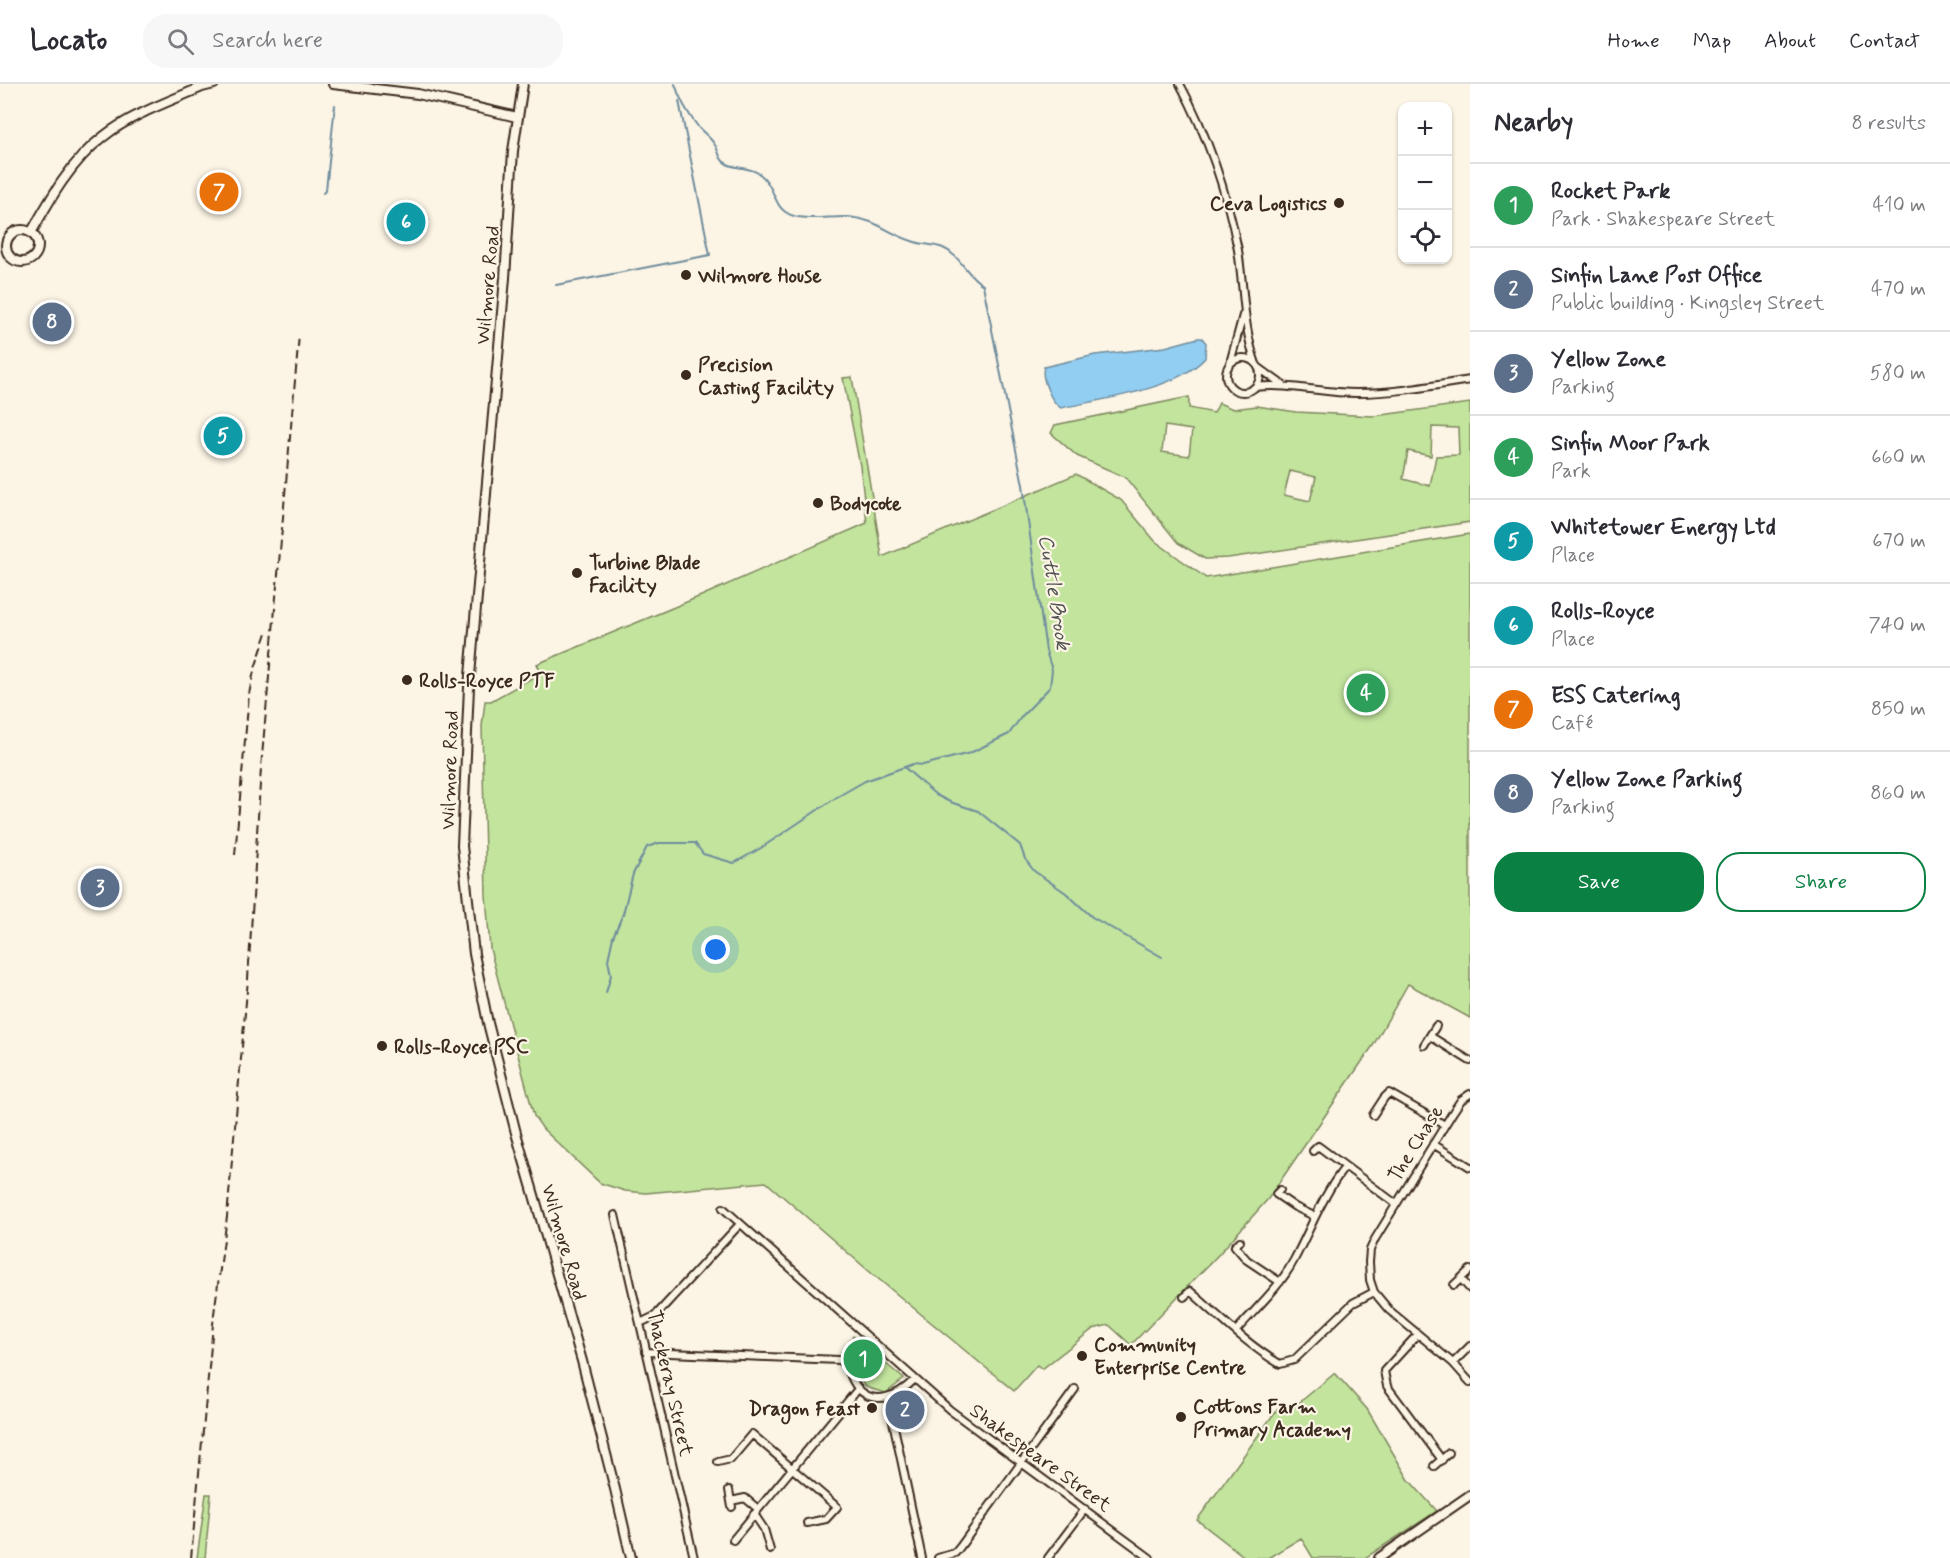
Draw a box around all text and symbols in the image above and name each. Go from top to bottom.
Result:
search box [143,14,563,68]
text: Locato [30,23,107,60]
icon: search [164,25,197,58]
text: Search here [212,27,323,55]
text: Home [1608,27,1660,55]
text: Map [1693,27,1731,55]
text: About [1764,27,1816,55]
text: Contact [1849,27,1920,55]
map controls [1398,102,1452,264]
button: + [1398,102,1452,156]
text: Nearby [1494,106,1573,140]
text: 8 results [1852,110,1926,137]
button: − [1398,156,1452,210]
pin: 7 [200,170,238,214]
text: Rocket Park [1551,178,1670,206]
place label: Ceva Logistics [1210,191,1327,218]
text: 1 [1509,192,1518,219]
text: 410 m [1872,192,1926,219]
marker: Ceva Logistics [1332,196,1346,210]
pin: 6 [386,200,426,244]
text: Park · Shakespeare Street [1551,206,1775,233]
button: locate [1398,210,1452,264]
street label: Wilmore Road [470,225,507,346]
text: Sinfin Lane Post Office [1551,262,1762,290]
place label: Wilmore House [697,263,822,290]
marker: Wilmore House [679,268,693,282]
text: 2 [1509,276,1518,303]
text: 470 m [1871,276,1926,303]
text: Public building · Kingsley Street [1551,290,1825,317]
pin: 8 [32,300,72,344]
text: Yellow Zone [1551,346,1666,374]
place label: Precision Casting Facility [698,352,834,404]
text: 3 [1509,360,1518,387]
text: 580 m [1870,360,1926,387]
marker: Precision Casting Facility [679,368,693,382]
text: Parking [1551,374,1615,401]
pin: 5 [204,414,242,458]
text: Sinfin Moor Park [1551,430,1710,458]
text: 4 [1508,444,1519,471]
text: 660 m [1871,444,1926,471]
text: Park [1551,458,1591,485]
place label: Bodycote [830,491,902,518]
marker: Bodycote [811,496,825,510]
text: Whitetower Energy Ltd [1551,514,1776,542]
text: 5 [1508,528,1520,555]
text: 670 m [1872,528,1926,555]
water label: Cuttle Brook [1031,533,1077,653]
text: Place [1551,542,1595,569]
place label: Turbine Blade Facility [589,550,701,600]
marker: Turbine Blade Facility [570,566,584,580]
text: Rolls-Royce [1551,598,1655,626]
text: 6 [1508,612,1519,639]
text: 740 m [1868,612,1926,639]
text: Place [1551,626,1595,653]
place label: Rolls-Royce PTF [419,668,555,695]
pin: 4 [1346,670,1386,716]
marker: Rolls-Royce PTF [400,673,414,687]
text: ESS Catering [1551,682,1681,710]
text: 7 [1507,696,1520,723]
text: 850 m [1871,696,1926,723]
street label: Wilmore Road [435,710,466,830]
text: Café [1551,710,1593,737]
text: Yellow Zone Parking [1551,766,1743,794]
text: 8 [1508,780,1519,807]
text: 860 m [1870,780,1926,807]
text: Parking [1551,794,1615,821]
button: Save [1494,852,1704,912]
button: Share [1716,852,1926,912]
pin: 3 [80,866,120,910]
your location [701,935,730,964]
place label: Rolls-Royce PSC [394,1034,529,1061]
marker: Rolls-Royce PSC [375,1039,389,1053]
street label: The Chase [1382,1100,1451,1187]
street label: Wilmore Road [534,1181,593,1303]
street label: Thackeray Street [640,1308,700,1459]
place label: Community Enterprise Centre [1094,1332,1247,1382]
pin: 1 [844,1336,882,1382]
marker: Community Enterprise Centre [1075,1349,1089,1363]
pin: 2 [886,1388,924,1432]
place label: Cottons Farm Primary Academy [1193,1394,1351,1444]
place label: Dragon Feast [749,1396,860,1425]
street label: Shakespeare Street [964,1398,1117,1519]
marker: Dragon Feast [865,1401,879,1415]
marker: Cottons Farm Primary Academy [1174,1410,1188,1424]

